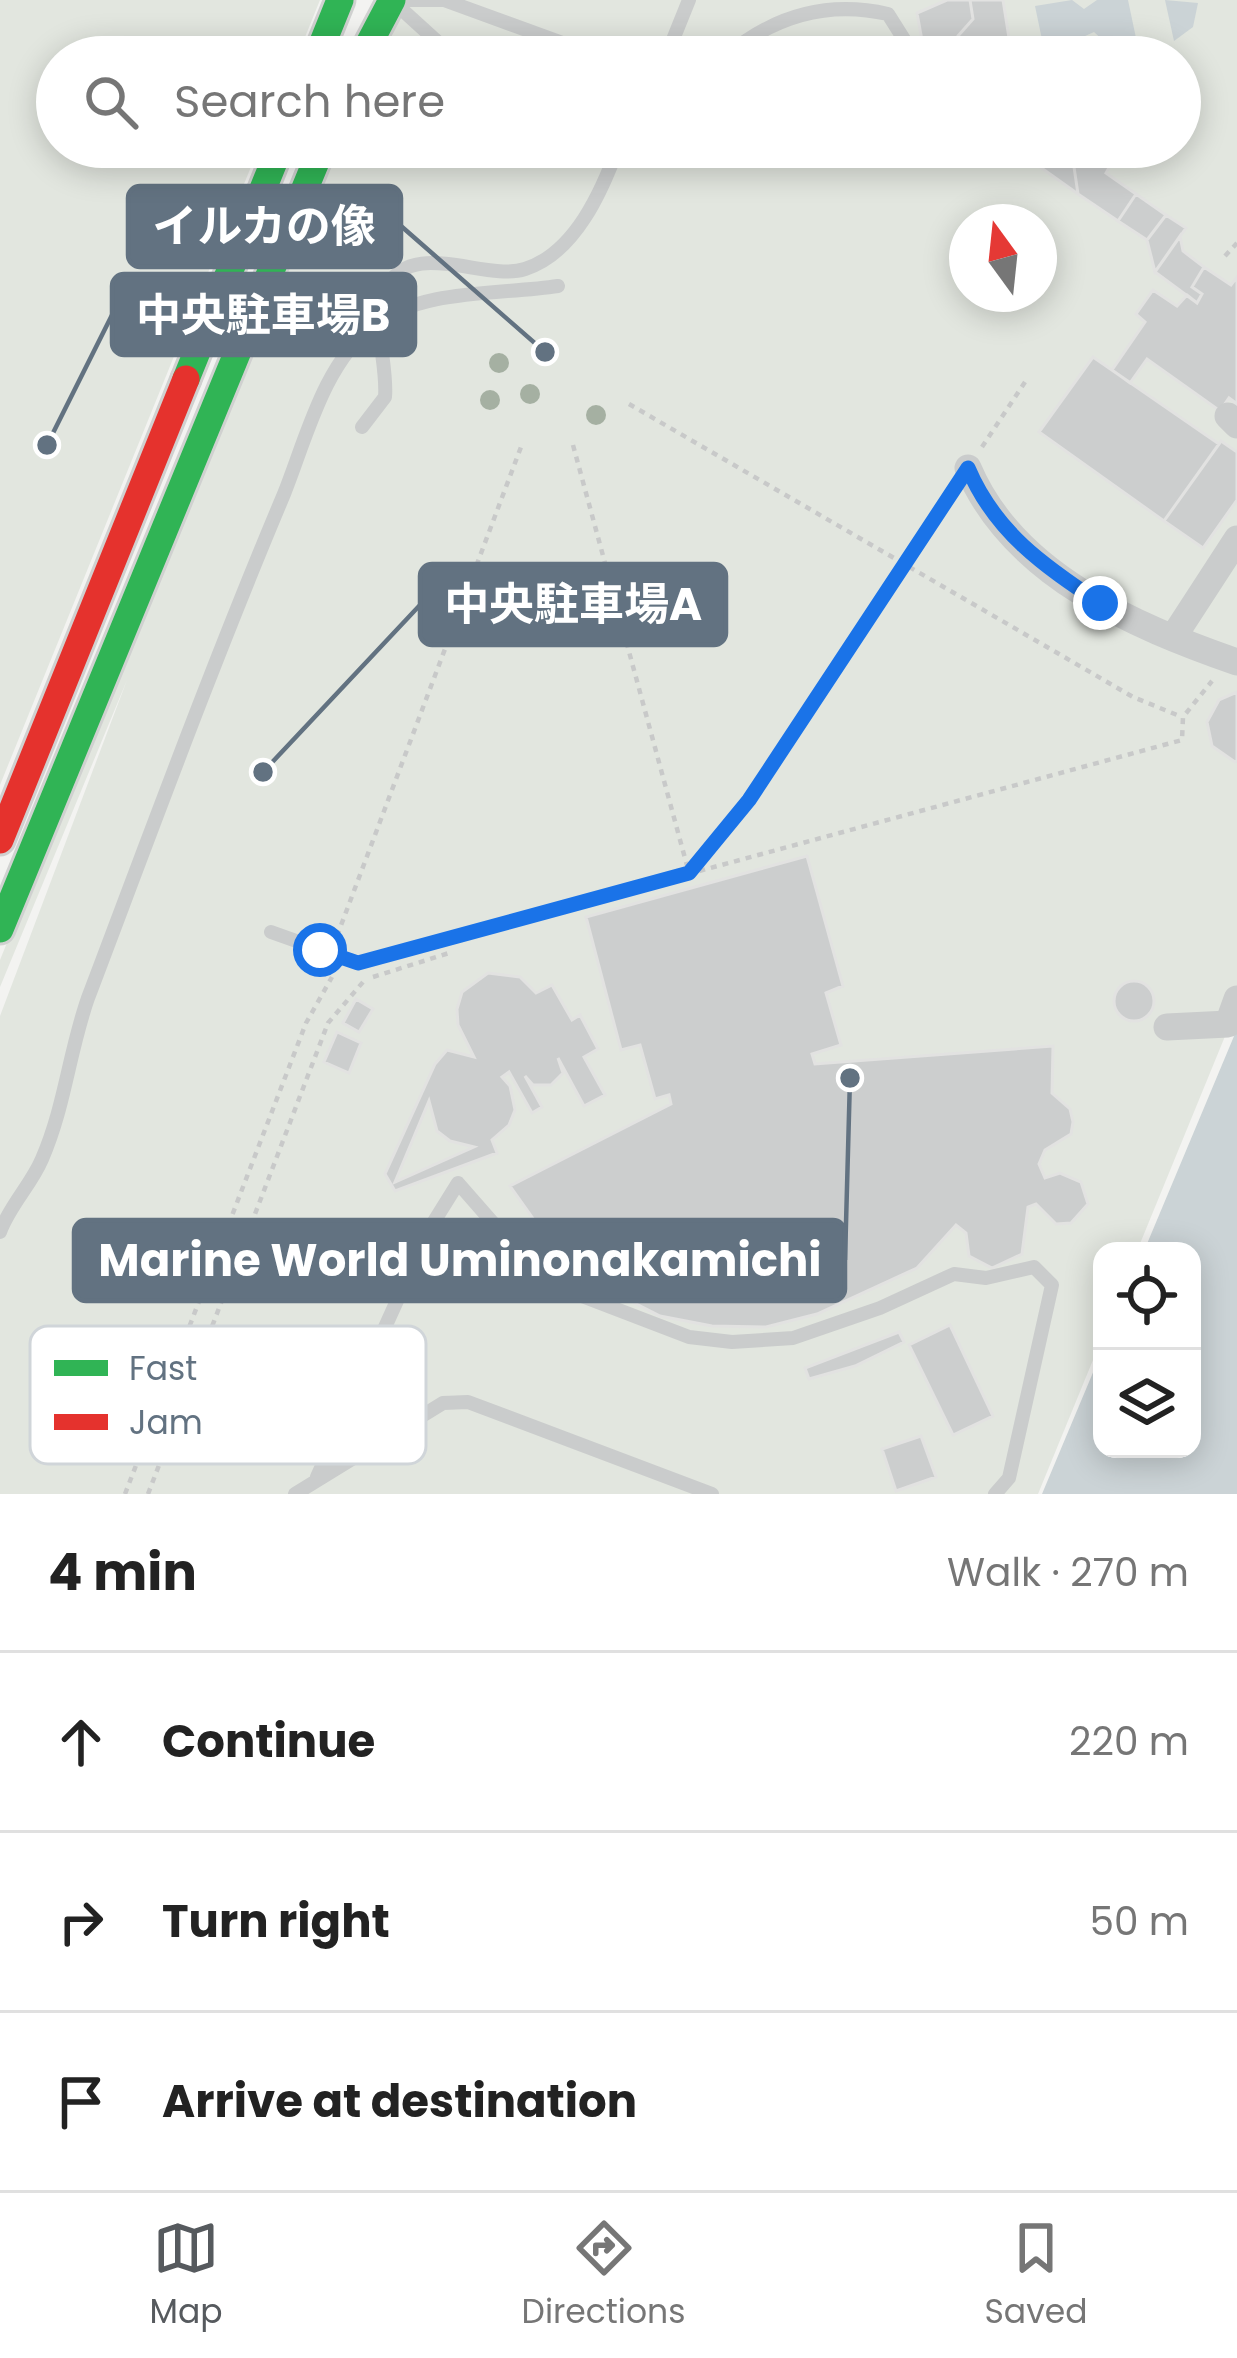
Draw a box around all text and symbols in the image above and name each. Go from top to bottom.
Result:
search box [36,36,1201,168]
icon: search [78,69,144,135]
text: Search here [174,70,445,133]
callout: イルカの像 [128,186,401,267]
text: イルカの像 [152,195,376,258]
north arrow [949,204,1057,312]
callout: 中央駐車場B [112,274,415,355]
text: 中央駐車場B [136,284,390,347]
callout: 中央駐車場A [420,564,726,645]
text: 中央駐車場A [444,573,702,636]
route end [1073,576,1127,630]
route start [293,923,347,977]
callout: Marine World Uminonakamichi [74,1220,845,1301]
text: Marine World Uminonakamichi [98,1229,822,1292]
map controls [1093,1242,1201,1458]
button: locate [1093,1242,1201,1350]
legend [30,1326,426,1464]
text: Fast [129,1345,197,1392]
button: layers [1093,1350,1201,1458]
text: Jam [129,1399,203,1446]
text: 4 min [48,1536,197,1608]
text: Walk · 270 m [947,1545,1189,1600]
icon: ahead [48,1709,114,1775]
text: Continue [162,1710,375,1773]
text: 220 m [1069,1714,1189,1769]
icon: right [48,1889,114,1955]
text: Turn right [162,1890,390,1953]
text: 50 m [1089,1894,1189,1949]
icon: arrive [48,2069,114,2135]
text: Arrive at destination [162,2070,637,2133]
tab: Map [150,2215,223,2337]
tab: Directions [522,2215,685,2337]
tab: Saved [985,2215,1087,2337]

